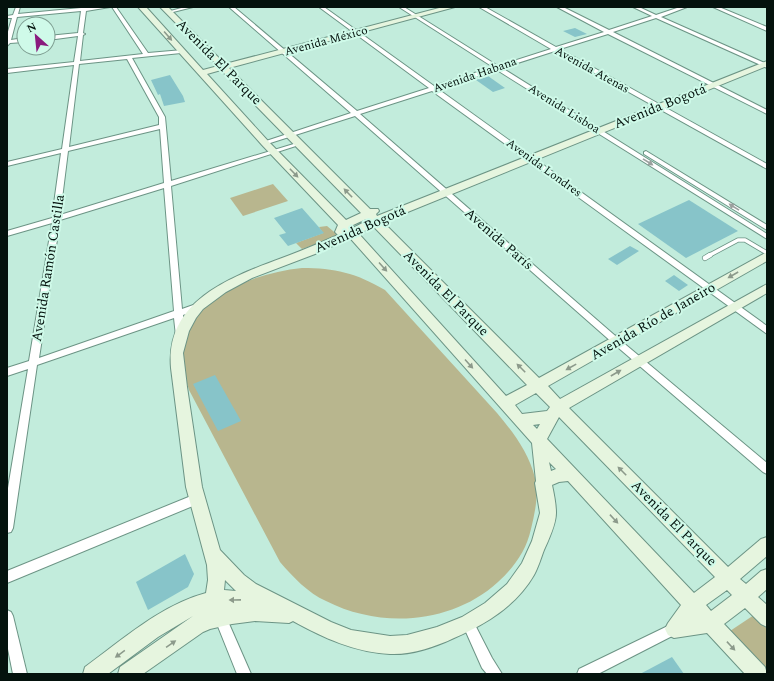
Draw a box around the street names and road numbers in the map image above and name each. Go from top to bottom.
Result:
street label: Avenida El Parque [171,14,267,110]
street label: Avenida México [282,21,370,61]
street label: Avenida Atenas [551,42,633,98]
street label: Avenida Habana [431,52,519,98]
street label: Avenida Bogotá [611,78,709,134]
street label: Avenida Lisboa [524,79,604,139]
street label: Avenida Londres [502,134,586,202]
street label: Avenida Ramón Castilla [26,193,70,343]
street label: Avenida Bogotá [311,199,409,258]
street label: Avenida París [460,203,538,275]
street label: Avenida El Parque [398,245,494,341]
street label: Avenida Río de Janeiro [587,277,719,365]
street label: Avenida El Parque [626,475,722,571]

